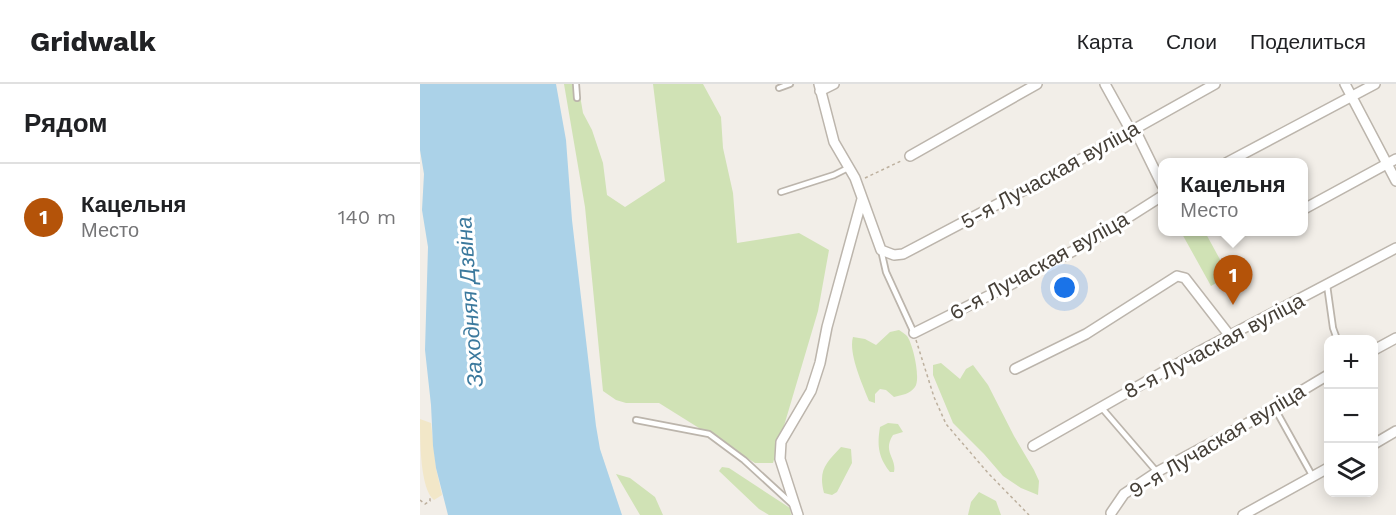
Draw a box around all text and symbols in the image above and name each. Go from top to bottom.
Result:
text: Gridwalk [30,25,156,58]
text: Карта [1077,29,1133,54]
text: Слои [1166,29,1217,54]
text: Поделиться [1250,29,1366,54]
text: Рядом [24,108,107,138]
street label: 5-я Лучаская вуліца [956,115,1144,234]
popup [1158,158,1308,236]
text: Кацельня [1180,172,1286,197]
text: Кацельня [81,192,186,217]
text: Место [1180,198,1238,222]
text: 1 [39,205,48,229]
text: 140 m [338,205,396,229]
street label: 6-я Лучаская вуліца [945,206,1133,325]
water label: Заходняя Дзвіна [451,216,488,388]
text: Место [81,218,139,242]
pin: 1 [1214,256,1252,305]
your location [1050,273,1079,302]
street label: 8-я Лучаская вуліца [1119,287,1309,404]
map controls [1324,335,1378,497]
button: + [1324,335,1378,389]
street label: 9-я Лучаская вуліца [1124,378,1310,503]
button: − [1324,389,1378,443]
button: layers [1324,443,1378,497]

